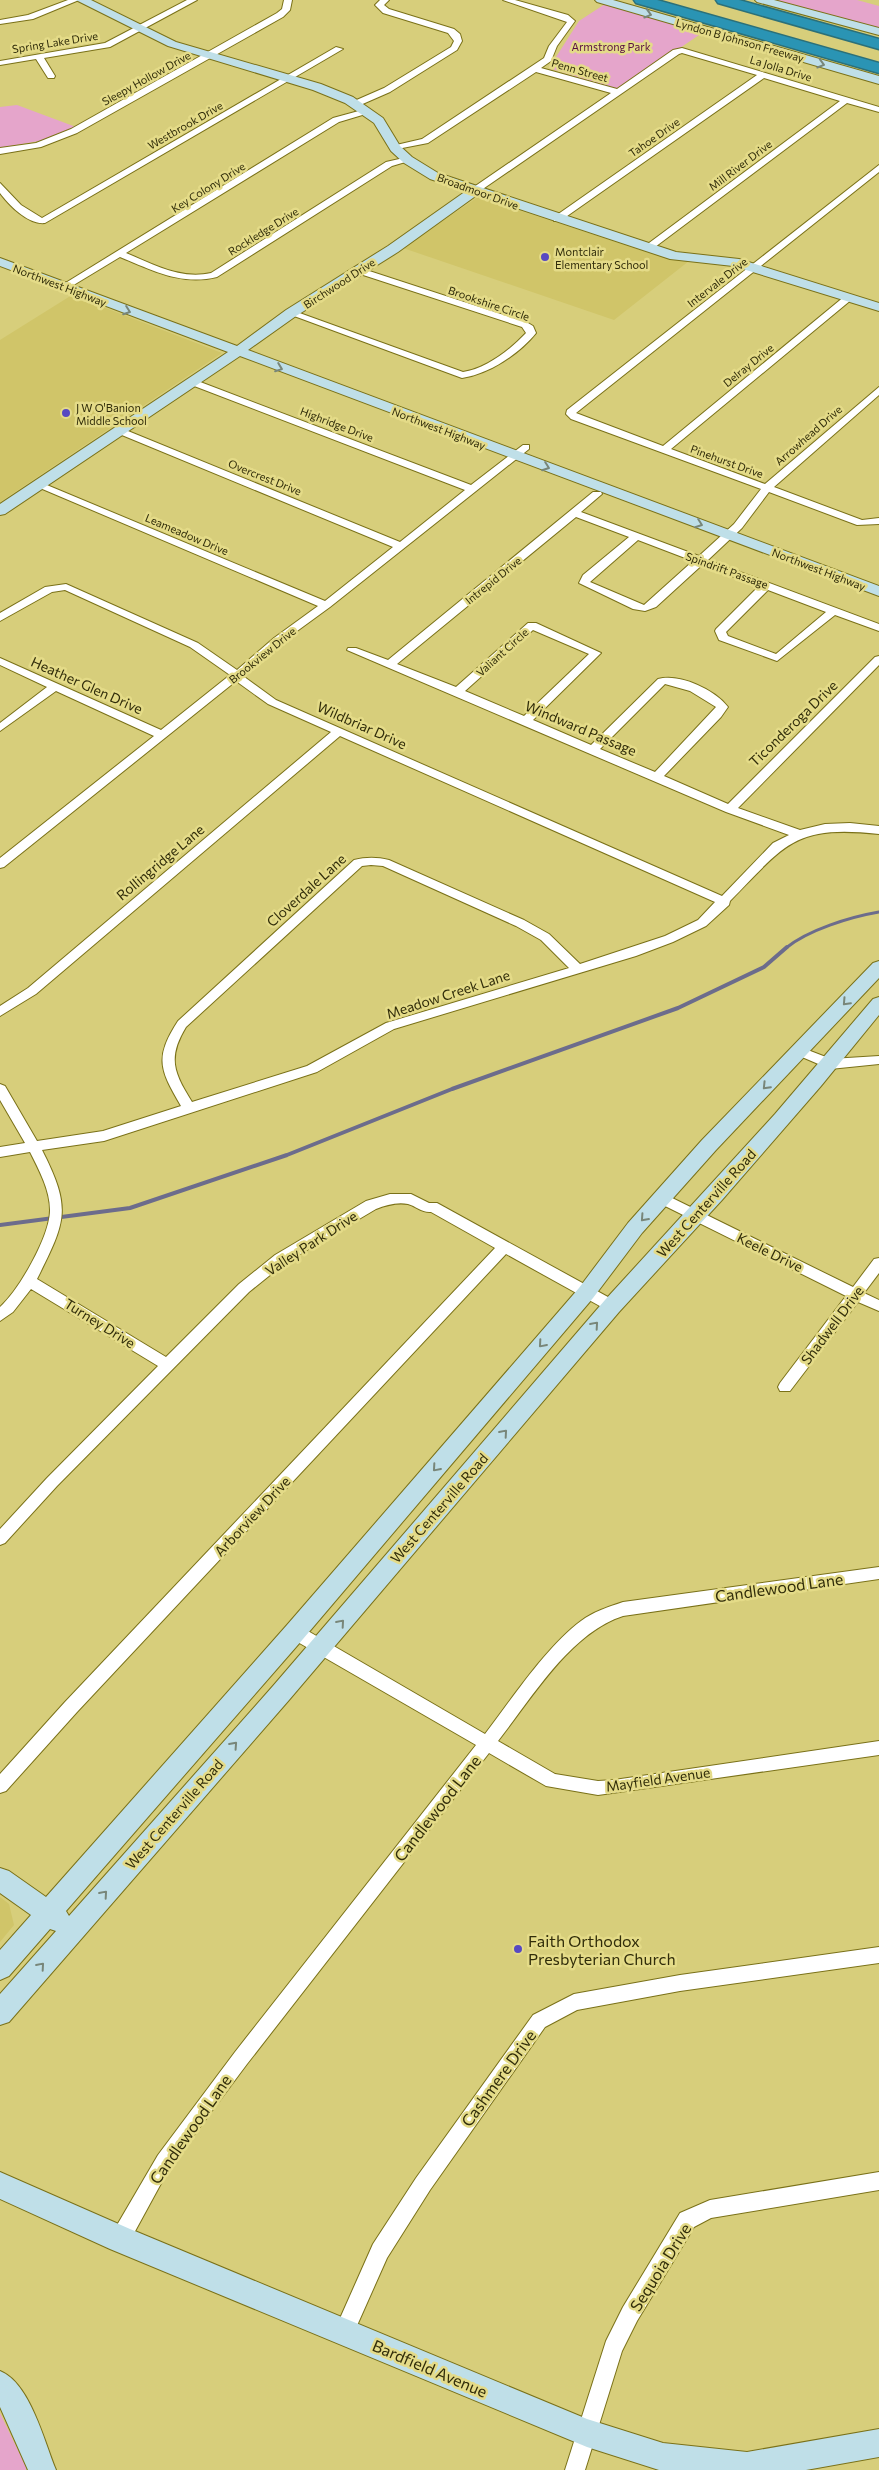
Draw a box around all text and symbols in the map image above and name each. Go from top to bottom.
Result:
one-way arrow [644,8,652,18]
street label: Lyndon B Johnson Freeway [674,15,806,66]
street label: Spring Lake Drive [11,29,99,55]
park label: Armstrong Park [571,40,651,53]
street label: Sleepy Hollow Drive [99,48,193,108]
street label: La Jolla Drive [748,52,814,85]
street label: Penn Street [550,56,610,84]
one-way arrow [816,58,825,68]
street label: Westbrook Drive [145,98,225,152]
street label: Tahoe Drive [626,115,682,159]
street label: Mill River Drive [706,137,774,193]
street label: Key Colony Drive [169,159,247,215]
street label: Broadmoor Drive [435,170,521,212]
street label: Rockledge Drive [226,204,301,258]
place label: Montclair Elementary School [555,245,648,271]
marker: Montclair Elementary School [539,251,551,263]
street label: Intervale Drive [684,254,750,309]
street label: Birchwood Drive [301,255,377,311]
street label: Northwest Highway [11,261,109,309]
street label: Brookshire Circle [447,283,532,323]
one-way arrow [122,305,131,315]
street label: Delray Drive [720,341,776,389]
one-way arrow [275,362,283,372]
place label: J W O'Banion Middle School [76,401,147,427]
street label: Arrowhead Drive [772,402,844,468]
street label: Highridge Drive [299,404,376,444]
street label: Northwest Highway [390,404,488,452]
marker: J W O'Banion Middle School [60,407,72,419]
street label: Pinehurst Drive [689,442,765,480]
street label: Overcrest Drive [226,456,304,498]
one-way arrow [542,461,550,471]
street label: Leameadow Drive [143,511,231,557]
one-way arrow [694,517,703,528]
street label: Northwest Highway [770,545,868,593]
street label: Spindrift Passage [684,549,770,591]
street label: Intrepid Drive [462,553,524,607]
street label: Brookview Drive [226,624,298,686]
street label: Valiant Circle [473,625,531,679]
street label: Heather Glen Drive [29,653,145,717]
street label: Ticonderoga Drive [745,676,841,770]
street label: Windward Passage [523,697,639,759]
street label: Wildbriar Drive [314,698,410,752]
street label: Rollingridge Lane [113,820,207,904]
street label: Cloverdale Lane [263,850,349,930]
street label: Meadow Creek Lane [384,966,512,1022]
one-way arrow [843,997,852,1006]
one-way arrow [763,1080,772,1089]
street label: West Centerville Road [653,1145,759,1261]
street label: Valley Park Drive [262,1207,360,1279]
one-way arrow [641,1213,650,1222]
street label: Keele Drive [734,1229,806,1275]
street label: Shadwell Drive [797,1283,867,1367]
street label: Turney Drive [61,1295,139,1351]
one-way arrow [590,1322,599,1331]
one-way arrow [539,1339,548,1348]
one-way arrow [498,1429,507,1438]
street label: West Centerville Road [387,1450,491,1566]
one-way arrow [433,1462,442,1471]
street label: Arborview Drive [211,1472,293,1560]
street label: Candlewood Lane [714,1569,844,1605]
one-way arrow [336,1619,345,1628]
one-way arrow [229,1742,238,1751]
street label: Candlewood Lane [390,1751,484,1865]
street label: West Centerville Road [122,1756,226,1872]
street label: Mayfield Avenue [605,1763,711,1795]
one-way arrow [98,1890,107,1899]
place label: Faith Orthodox Presbyterian Church [528,1931,676,1968]
marker: Faith Orthodox Presbyterian Church [512,1943,524,1955]
one-way arrow [35,1963,44,1972]
street label: Cashmere Drive [457,2026,539,2130]
street label: Candlewood Lane [145,2071,235,2187]
street label: Sequoia Drive [625,2220,695,2314]
street label: Bardfield Avenue [370,2335,490,2401]

